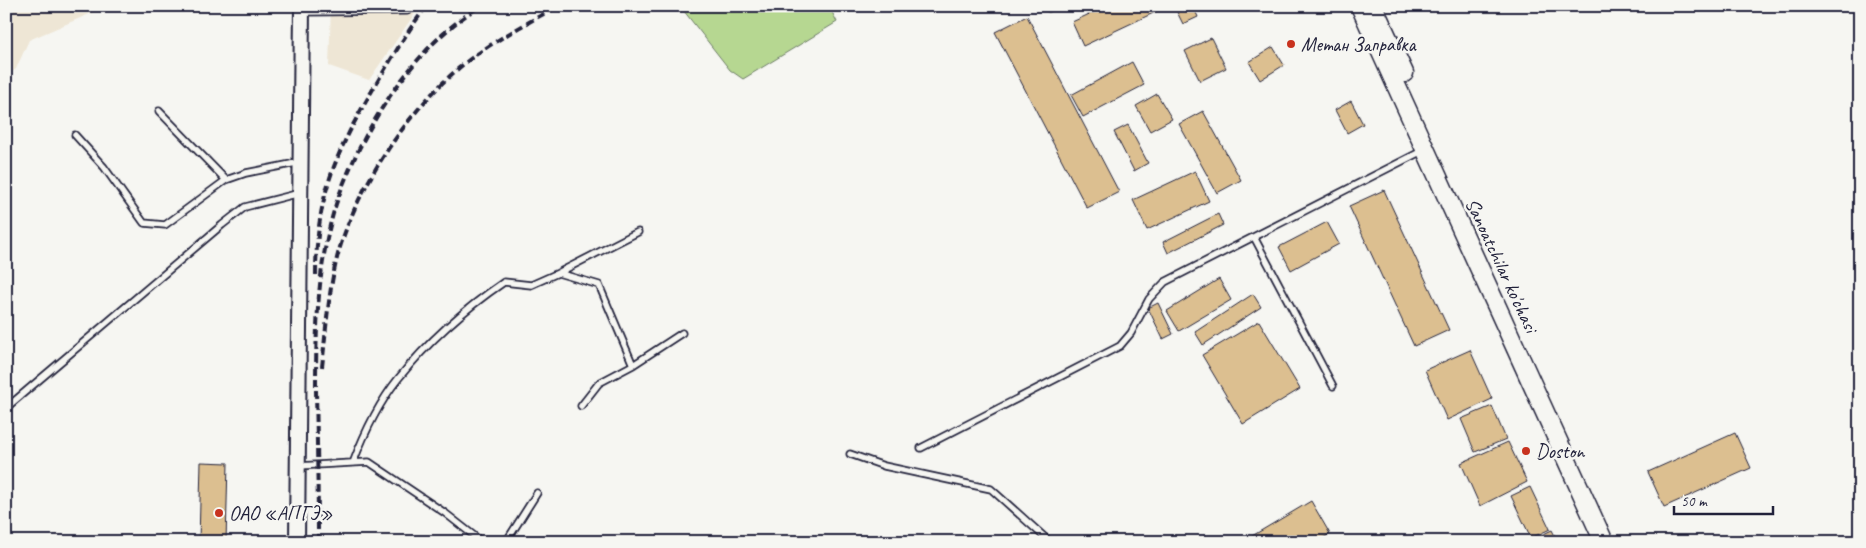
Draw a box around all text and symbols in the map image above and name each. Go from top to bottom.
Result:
place label: Метан Заправка [1301,32,1418,57]
marker: Метан Заправка [1285,38,1297,50]
street label: Sanoatchilar ko'chasi [1460,194,1545,338]
place label: Doston [1536,439,1585,464]
marker: Doston [1520,445,1532,457]
scale bar [1674,483,1772,515]
text: 50 m [1681,492,1708,511]
place label: ОАО «АПГЭ» [229,501,333,526]
marker: ОАО «АПГЭ» [213,507,225,519]

